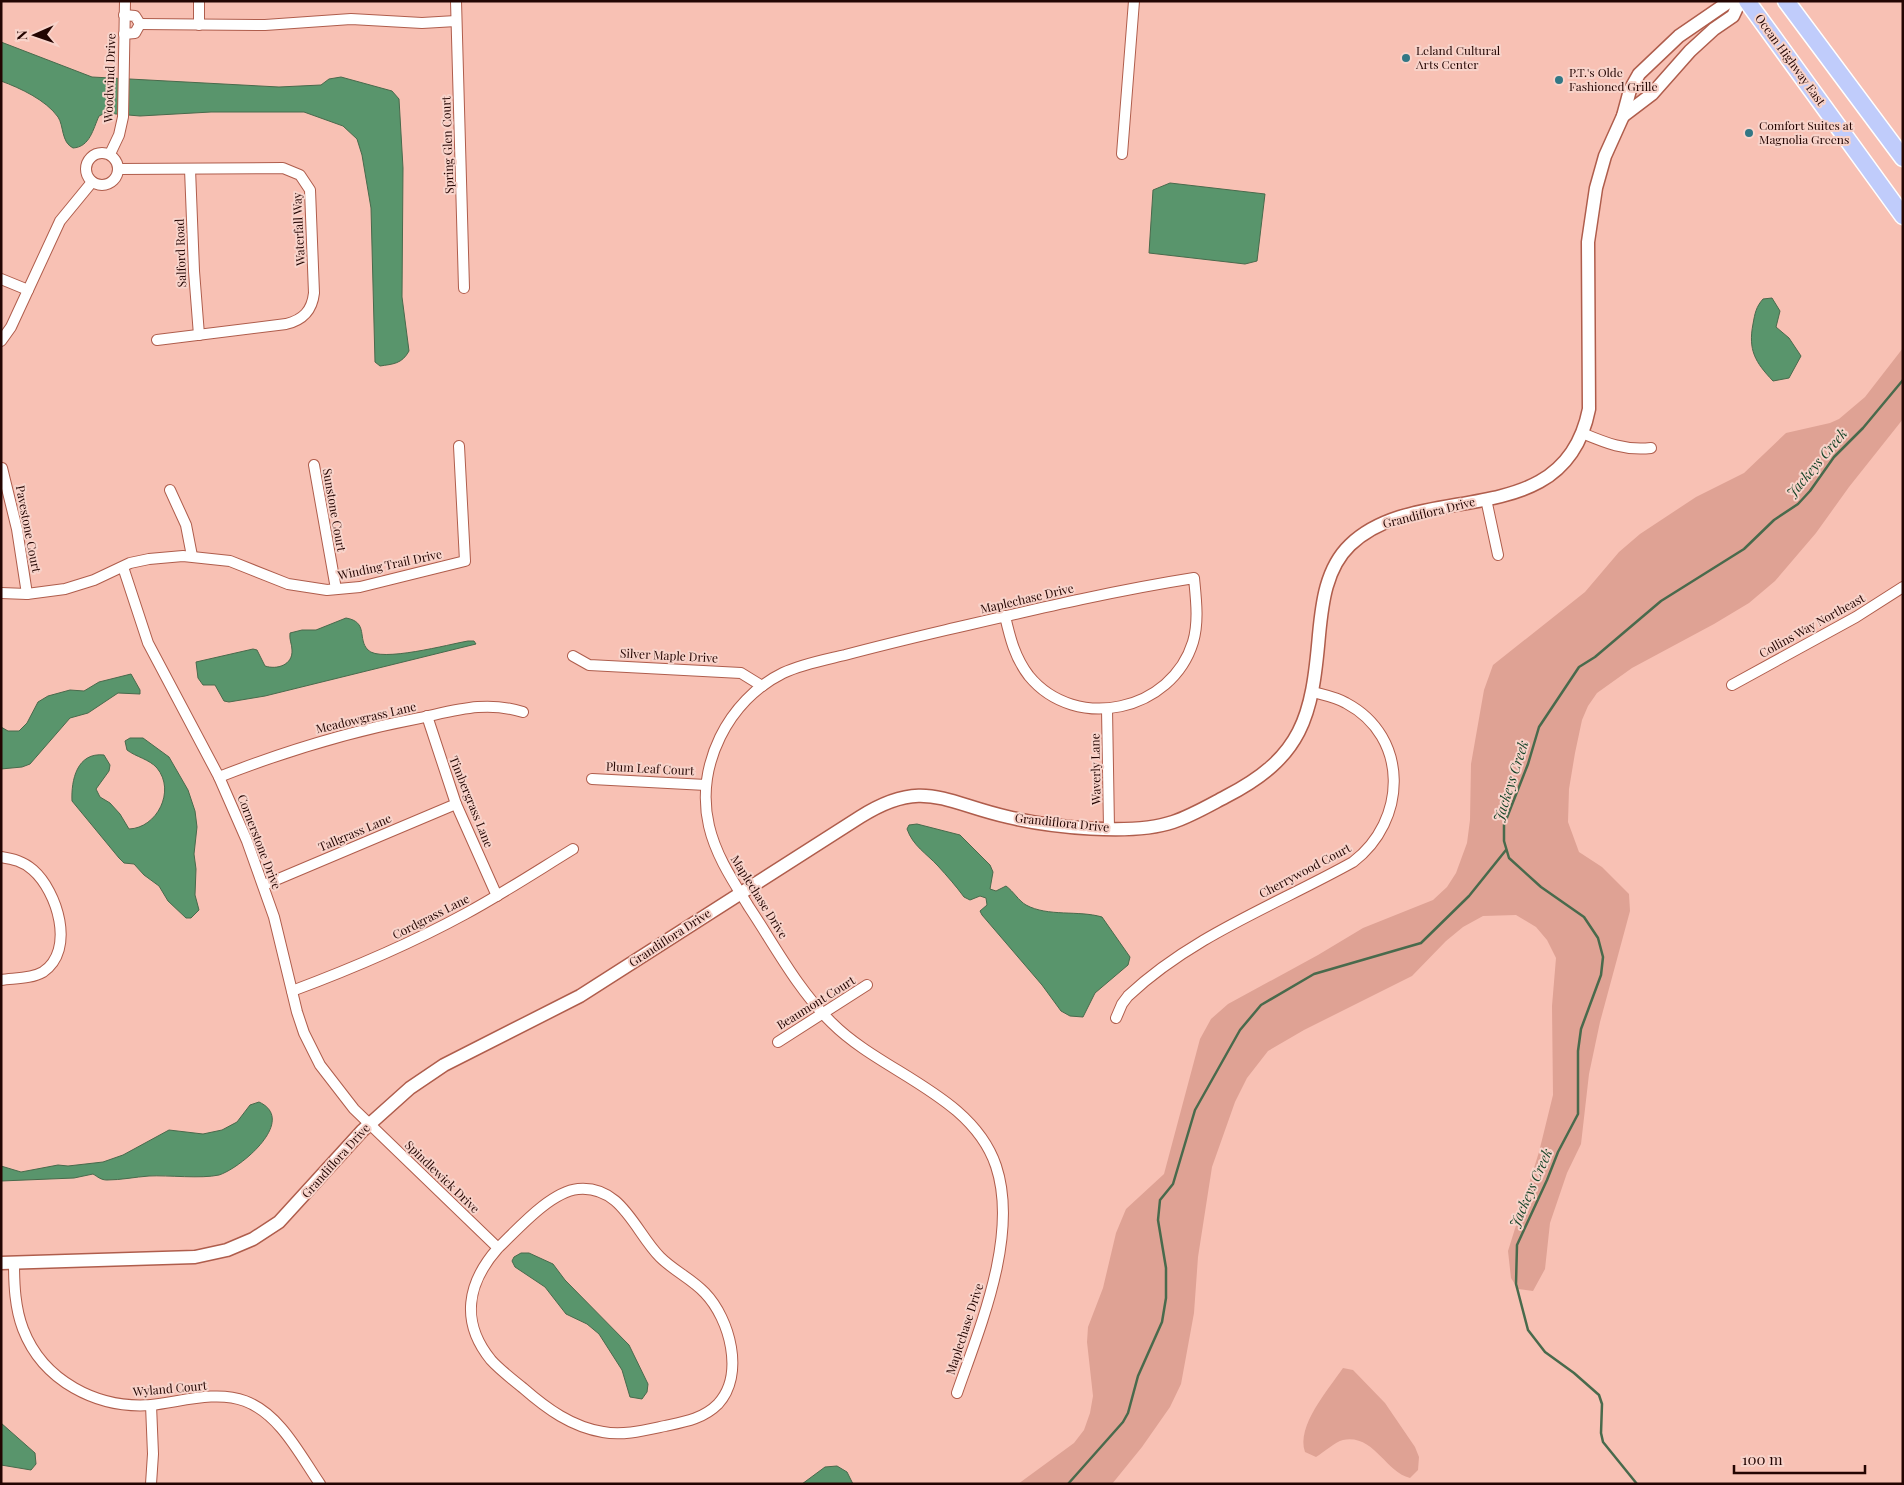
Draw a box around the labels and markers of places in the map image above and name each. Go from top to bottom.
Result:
place label: Leland Cultural Arts Center [1415,42,1501,72]
marker: Leland Cultural Arts Center [1400,52,1412,64]
place label: P.T.'s Olde Fashioned Grille [1569,64,1657,94]
marker: P.T.'s Olde Fashioned Grille [1553,74,1565,86]
place label: Comfort Suites at Magnolia Greens [1759,117,1854,147]
marker: Comfort Suites at Magnolia Greens [1743,127,1755,139]

